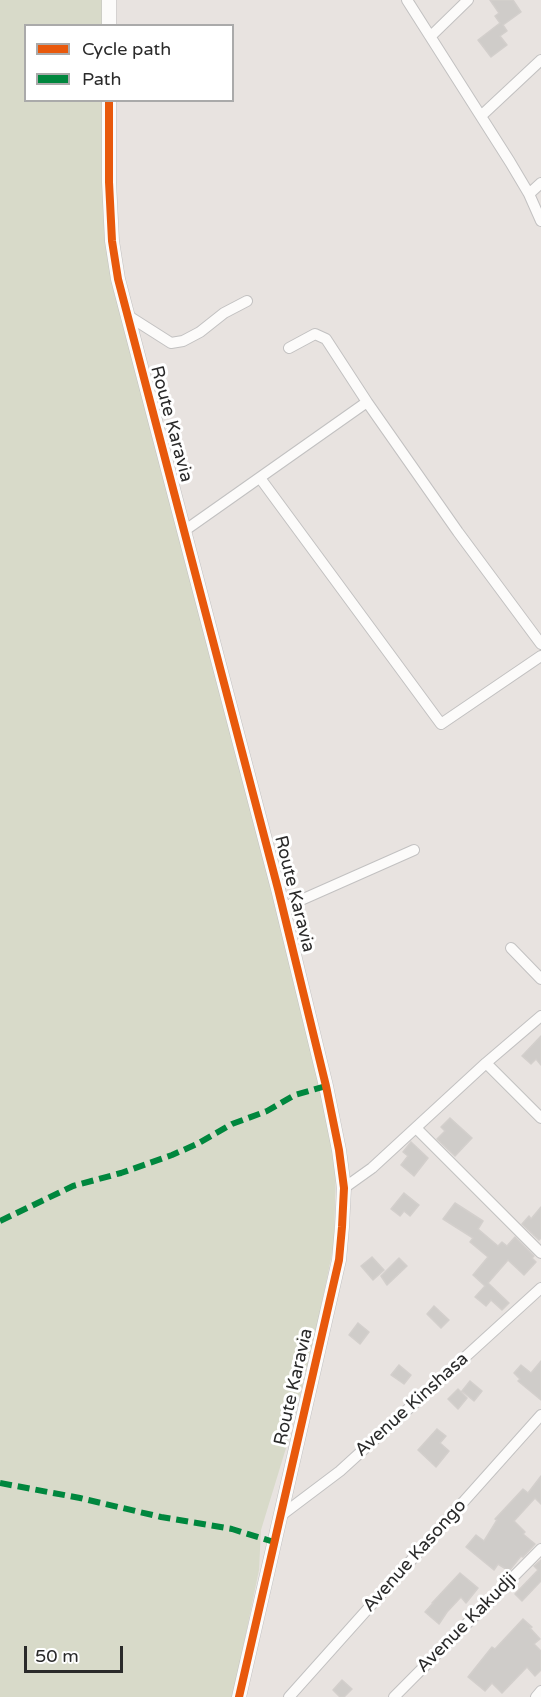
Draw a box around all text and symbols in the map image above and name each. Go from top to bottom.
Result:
legend [24,24,234,102]
text: Cycle path [82,38,171,60]
text: Path [82,68,121,90]
street label: Route Karavia [145,363,197,485]
street label: Route Karavia [269,833,319,955]
street label: Route Karavia [270,1326,318,1448]
street label: Avenue Kinshasa [351,1348,473,1462]
street label: Avenue Kasongo [359,1495,471,1617]
street label: Avenue Kakudji [413,1569,521,1677]
scale bar [27,1634,126,1672]
text: 50 m [35,1645,79,1667]

